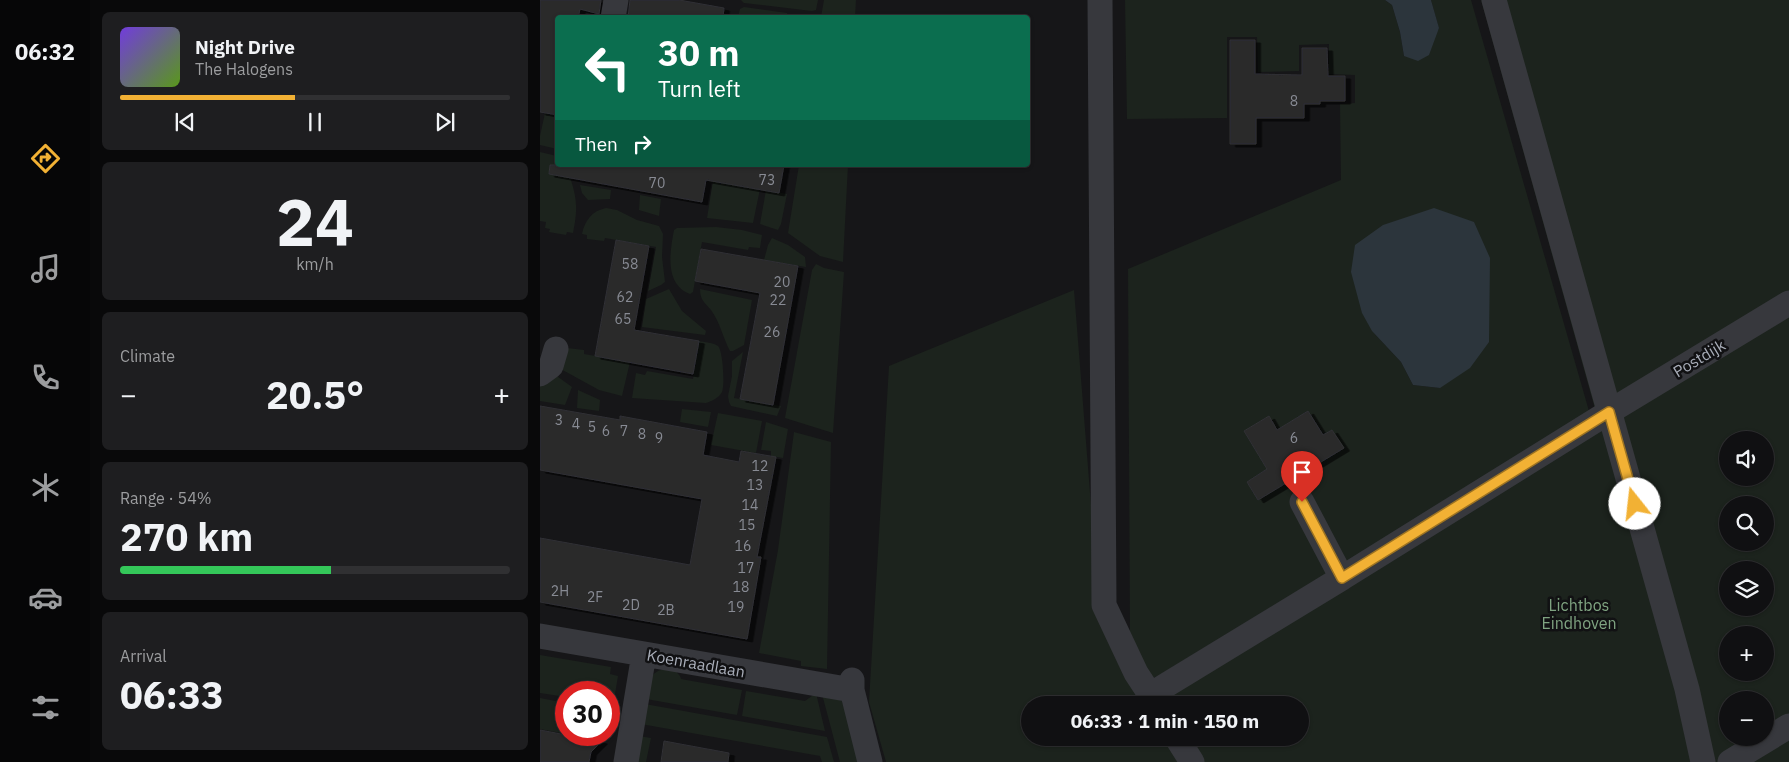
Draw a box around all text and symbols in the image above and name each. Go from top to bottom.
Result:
text: 30 m [658,30,740,76]
text: Night Drive [195,35,295,59]
icon: left [575,35,640,100]
text: 06:32 [15,37,75,66]
text: The Halogens [195,59,293,79]
text: Turn left [658,74,741,103]
house number: 8 [1290,92,1298,110]
icon: previous [171,108,199,136]
icon: pause [301,108,329,136]
icon: next [431,108,459,136]
icon: right [628,130,656,158]
text: Then [575,132,618,156]
icon: directions [28,141,63,176]
house number: 73 [759,171,775,189]
house number: 70 [649,174,665,192]
text: 24 [276,179,354,264]
icon: music [28,251,63,286]
text: km/h [296,254,334,274]
house number: 58 [622,255,638,273]
house number: 20 [774,273,790,291]
house number: 62 [617,288,633,306]
house number: 22 [770,291,786,309]
house number: 65 [615,310,631,328]
house number: 26 [764,323,780,341]
street label: Postdijk [1669,334,1729,381]
text: Climate [120,346,175,366]
icon: phone [28,360,63,395]
text: 20.5° [266,370,364,419]
text: − [120,376,137,413]
text: + [493,376,510,413]
house number: 3 [555,411,563,429]
house number: 4 [572,415,580,433]
house number: 5 [588,418,596,436]
house number: 6 [602,422,610,440]
house number: 7 [620,422,628,440]
house number: 8 [638,425,646,443]
house number: 9 [655,429,663,447]
house number: 6 [1290,429,1298,447]
map controls [1719,431,1774,746]
button: sound [1719,431,1774,486]
pin [1281,451,1323,502]
house number: 12 [752,457,768,475]
icon: arrive [1288,458,1316,486]
icon: climate [28,470,63,505]
house number: 13 [747,476,763,494]
position arrow [1608,477,1660,529]
text: Range · 54% [120,488,212,508]
house number: 14 [742,496,758,514]
button: search [1719,496,1774,551]
text: 270 km [120,512,253,561]
house number: 15 [739,516,755,534]
house number: 16 [735,537,751,555]
house number: 17 [738,559,754,577]
button: layers [1719,561,1774,616]
house number: 18 [733,578,749,596]
icon: car [28,580,63,615]
house number: 2H [551,582,569,600]
house number: 2F [587,588,603,606]
park label: Lichtbos Eindhoven [1541,595,1617,633]
house number: 2D [622,596,640,614]
house number: 19 [728,598,744,616]
house number: 2B [657,601,675,619]
button: + [1719,626,1774,681]
street label: Koenraadlaan [645,645,747,681]
text: Arrival [120,646,167,666]
text: 06:33 [120,670,224,719]
speed limit sign: 30 [555,681,620,746]
icon: filters [28,690,63,725]
button: − [1719,691,1774,746]
text: 06:33 · 1 min · 150 m [1071,709,1259,733]

